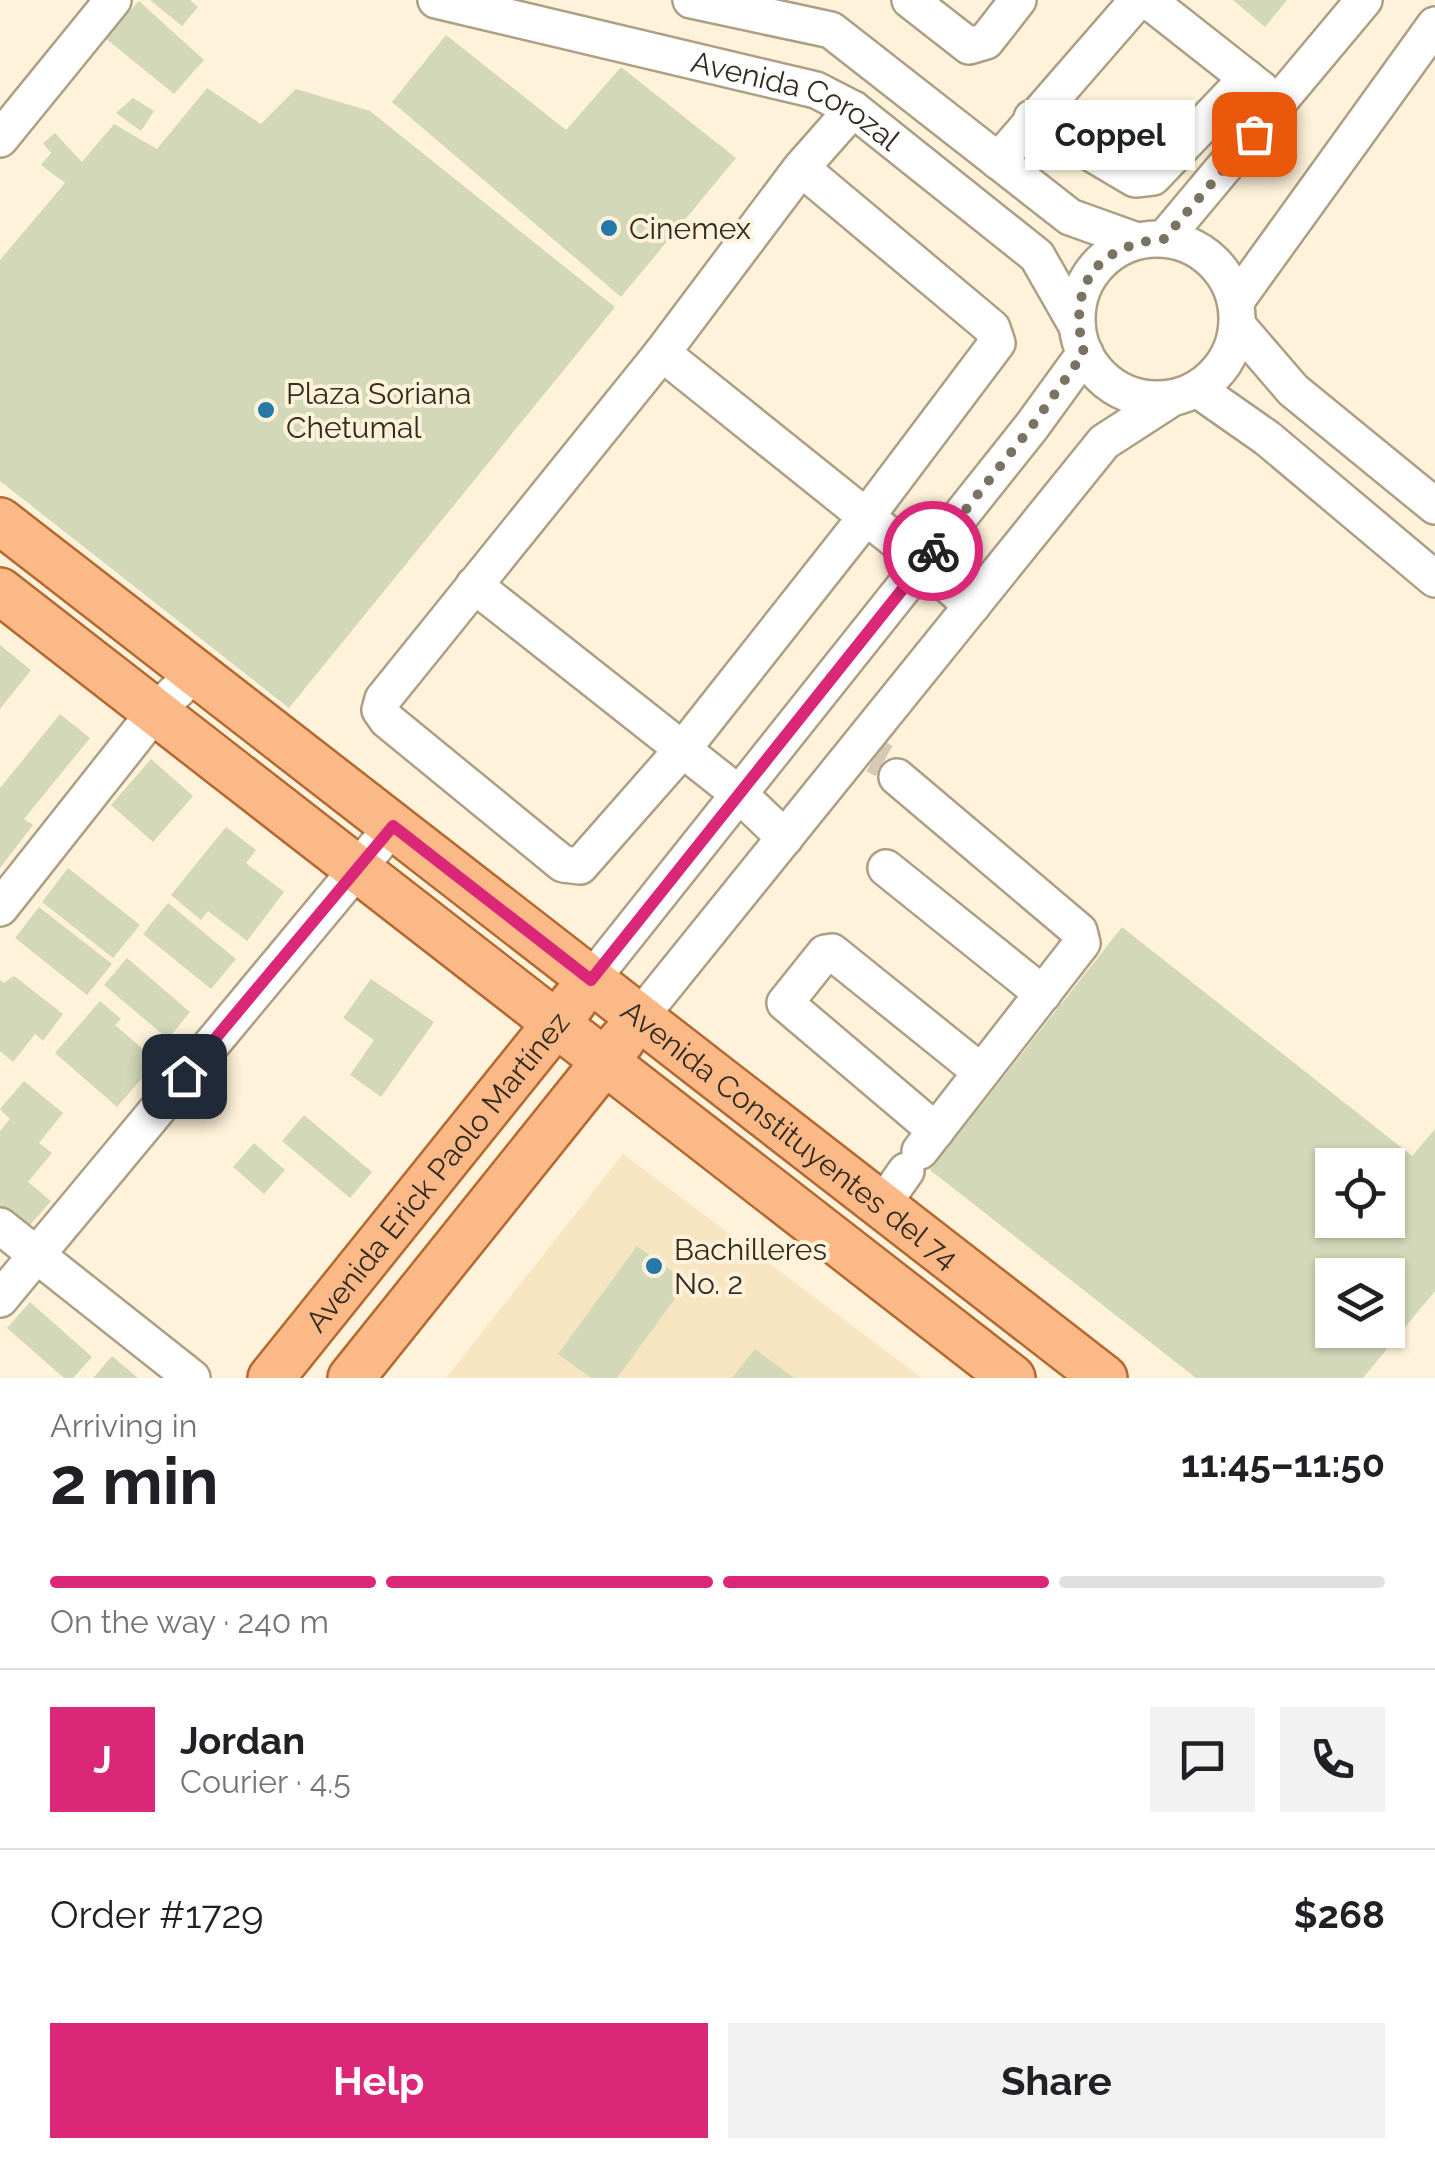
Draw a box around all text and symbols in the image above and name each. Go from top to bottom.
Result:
street label: Avenida Corozal [688,44,908,158]
pin [1212,92,1297,177]
callout: Coppel [1024,99,1194,169]
icon: bag [1227,107,1282,162]
text: Coppel [1054,116,1166,153]
place label: Cinemex [629,211,751,246]
marker: Cinemex [598,217,620,239]
place label: Plaza Soriana Chetumal [286,376,471,445]
marker: Plaza Soriana Chetumal [255,399,277,421]
courier [883,501,983,601]
icon: bike [906,524,961,579]
street label: Avenida Constituyentes del 74 [615,993,965,1276]
street label: Avenida Erick Paolo Martínez [298,1005,576,1338]
pin [142,1034,227,1119]
icon: home [157,1049,212,1104]
map controls [1315,1148,1405,1348]
button: locate [1315,1148,1405,1238]
place label: Bachilleres No. 2 [674,1232,827,1301]
marker: Bachilleres No. 2 [643,1255,665,1277]
button: layers [1315,1258,1405,1348]
text: Arriving in [50,1407,197,1444]
text: 11:45–11:50 [1181,1441,1385,1486]
text: 2 min [50,1443,219,1519]
text: On the way · 240 m [50,1603,329,1640]
button: chat [1150,1707,1255,1812]
button: phone [1280,1707,1385,1812]
text: Jordan [180,1718,305,1763]
text: J [93,1737,112,1782]
text: Courier · 4.5 [180,1763,351,1800]
text: Order #1729 [50,1892,264,1937]
text: $268 [1293,1892,1385,1937]
button: Help [50,2023,708,2138]
button: Share [728,2023,1385,2138]

